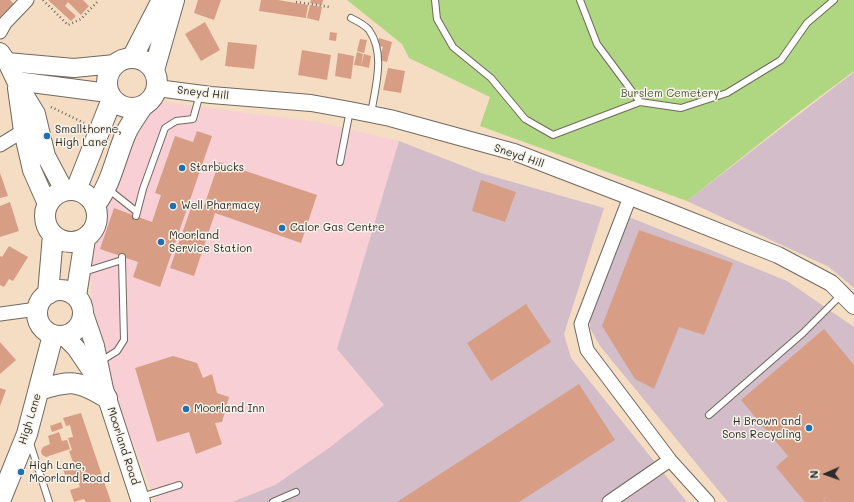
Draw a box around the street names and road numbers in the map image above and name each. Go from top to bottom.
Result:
street label: Sneyd Hill [176,83,230,103]
street label: Sneyd Hill [492,141,546,171]
street label: High Lane [16,392,44,446]
street label: Moorland Road [104,405,142,487]

